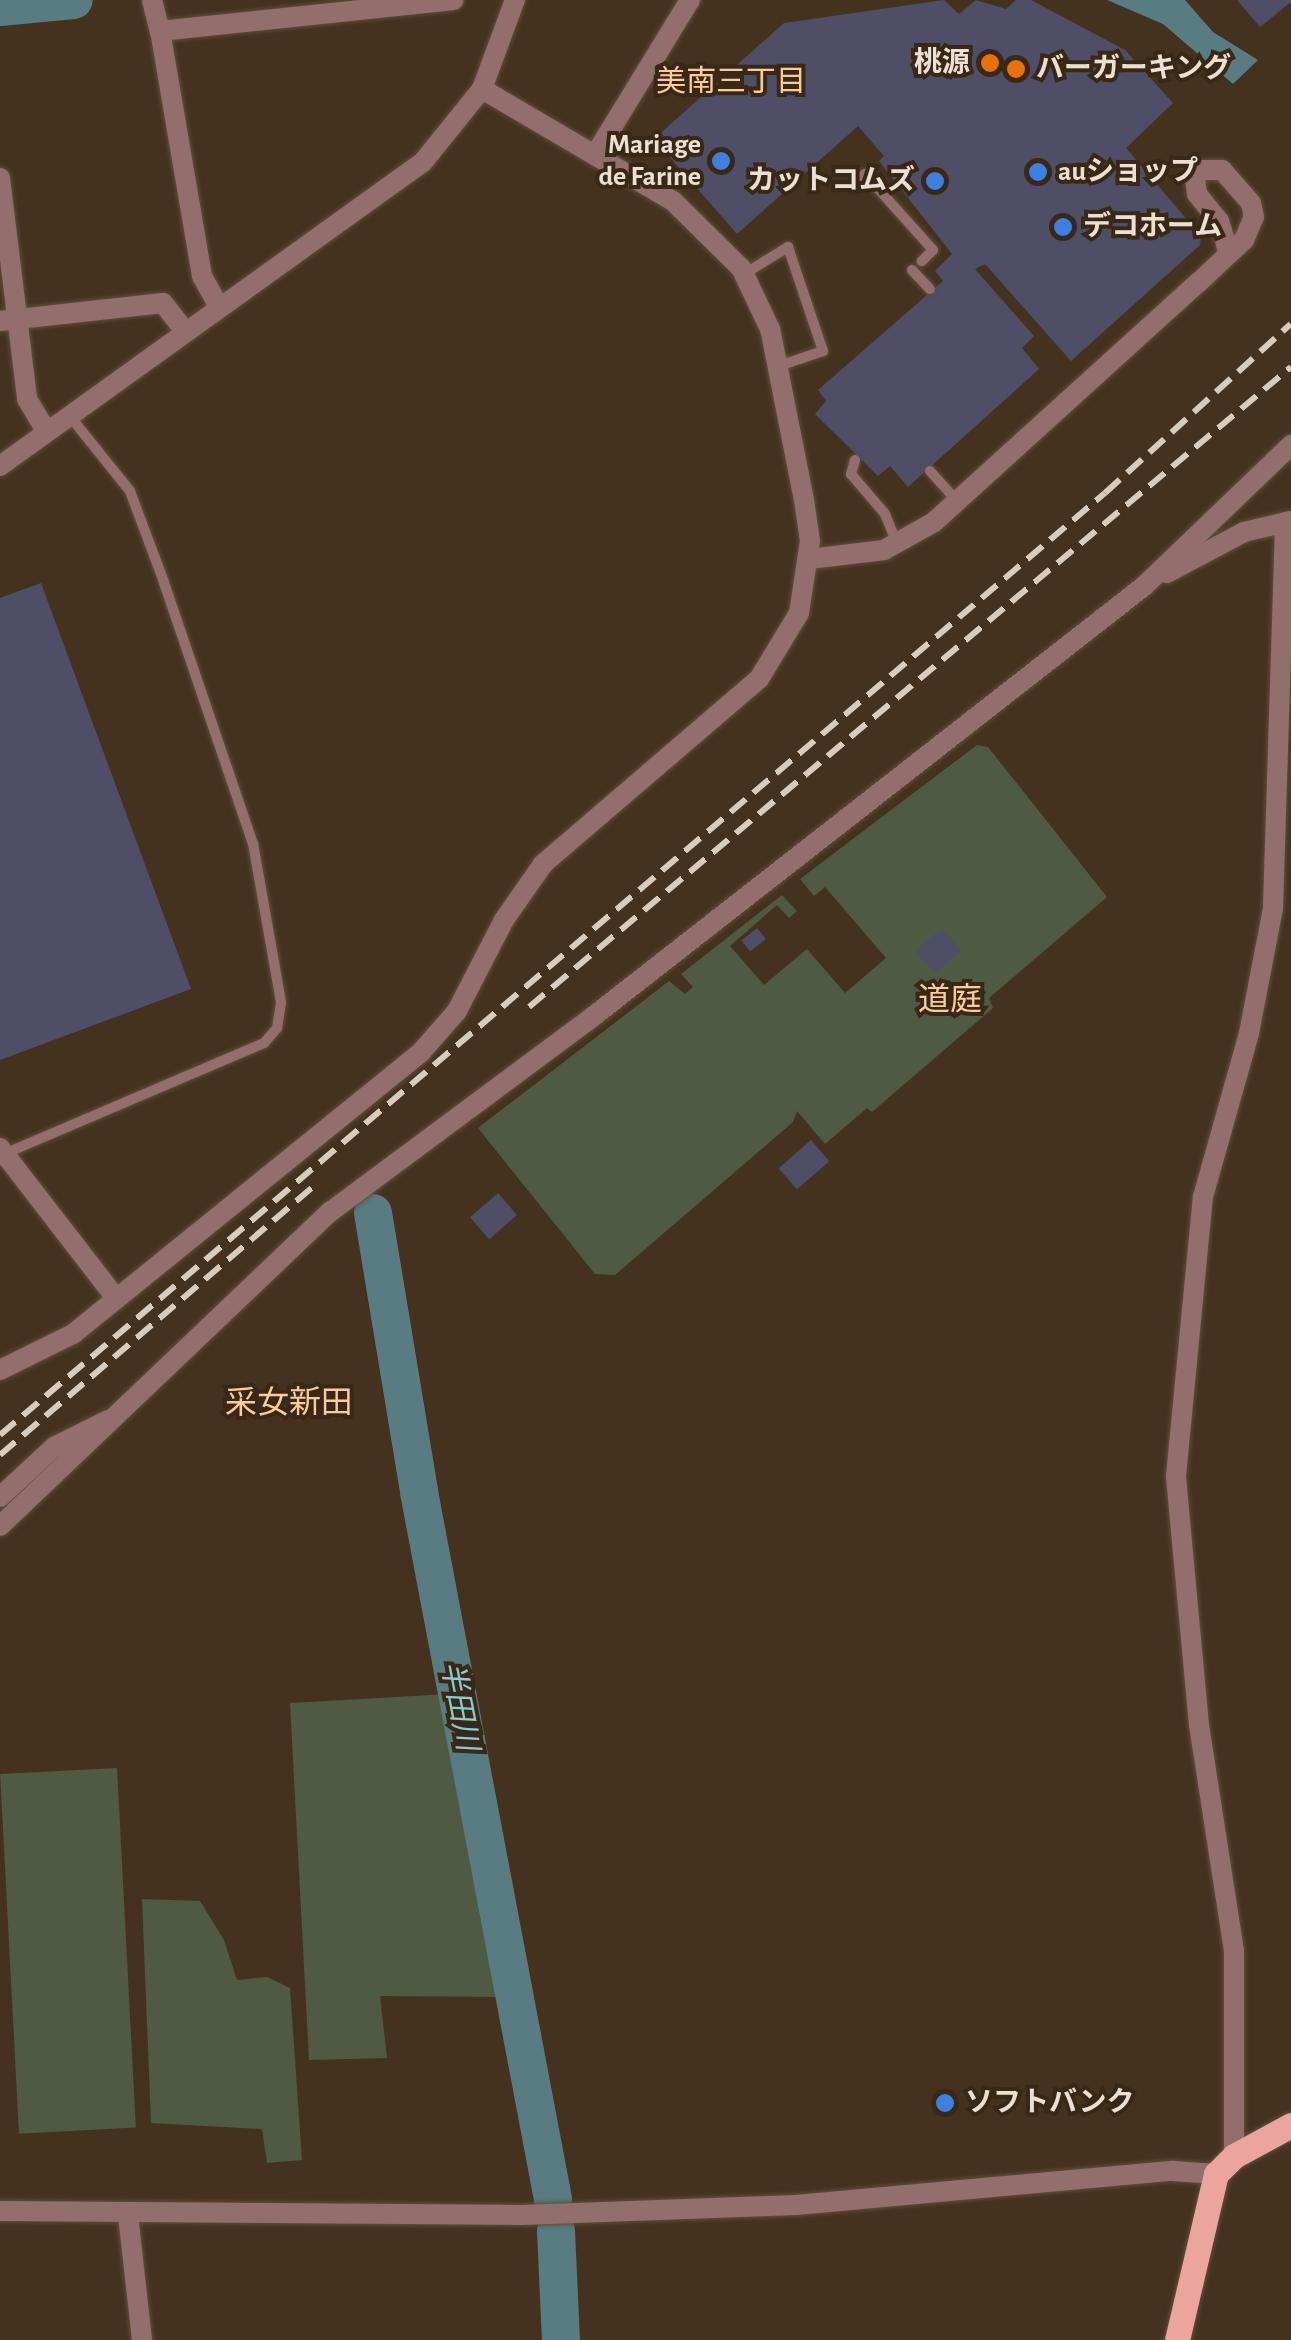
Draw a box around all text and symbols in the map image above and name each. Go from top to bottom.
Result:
place label: 桃源 [914,46,970,80]
marker: 桃源 [979,52,1001,74]
place label: バーガーキング [1036,52,1232,86]
marker: バーガーキング [1005,58,1027,80]
district label: 美南三丁目 [656,64,806,100]
place label: Mariage de Farine [598,128,701,194]
marker: Mariage de Farine [710,150,732,172]
place label: auショップ [1058,155,1198,189]
marker: auショップ [1027,161,1049,183]
place label: カットコムズ [747,164,915,198]
marker: カットコムズ [924,170,946,192]
place label: デコホーム [1083,210,1223,244]
marker: デコホーム [1052,216,1074,238]
district label: 道庭 [918,981,982,1019]
district label: 采女新田 [225,1384,353,1422]
water label: 半田川 [433,1658,485,1754]
place label: ソフトバンク [965,2086,1133,2120]
marker: ソフトバンク [934,2092,956,2114]

